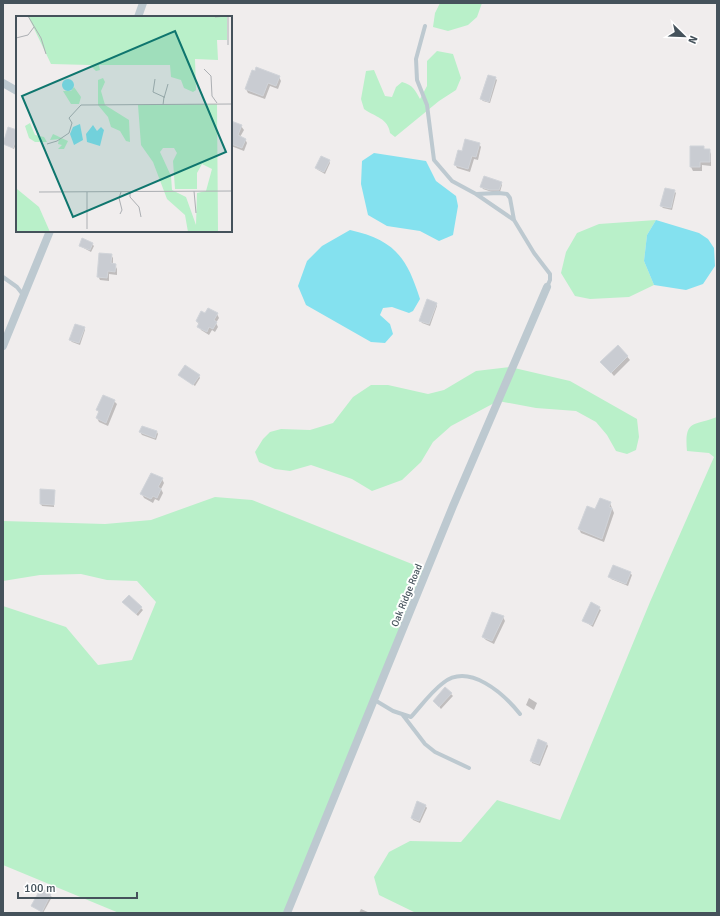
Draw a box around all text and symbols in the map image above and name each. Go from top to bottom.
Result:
inset map [16,16,232,232]
north arrow [664,16,704,56]
text: N [685,34,700,46]
street label: Oak Ridge Road [389,562,425,629]
scale bar [18,874,137,900]
text: 100 m [24,881,56,896]

